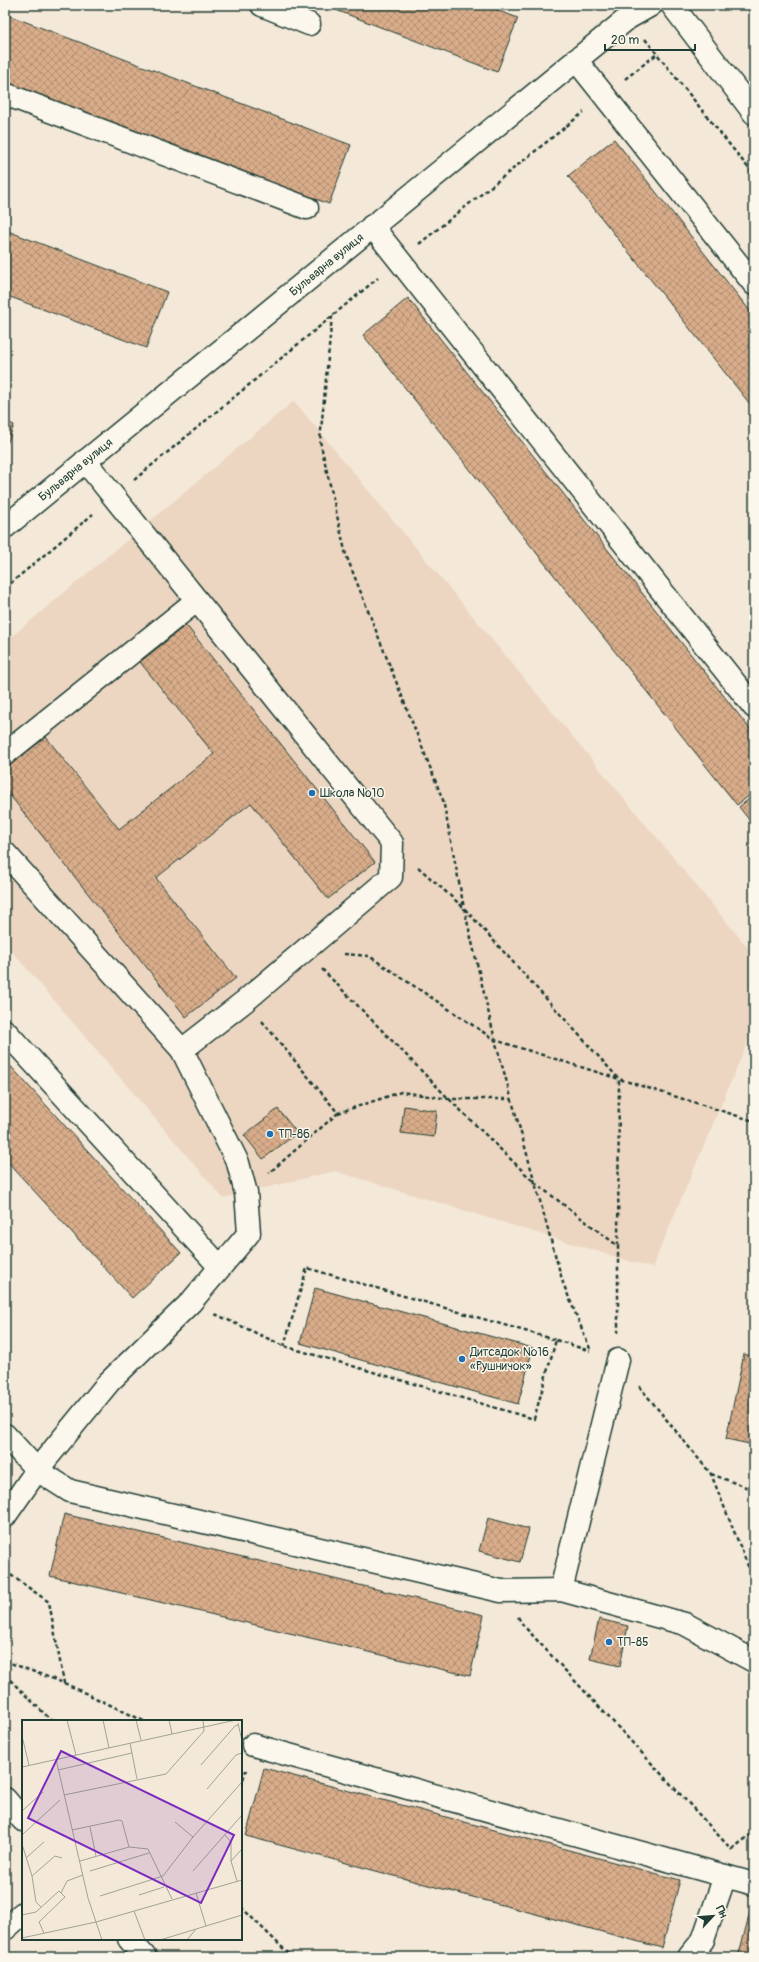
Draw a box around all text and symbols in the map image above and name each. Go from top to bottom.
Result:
scale bar [605,26,695,52]
text: 20 m [611,33,640,48]
street label: Бульварна вулиця [286,229,367,299]
street label: Бульварна вулиця [35,434,116,504]
place label: Школа №10 [320,786,384,801]
marker: Школа №10 [307,788,317,798]
place label: ТП-86 [278,1127,310,1142]
marker: ТП-86 [265,1129,275,1139]
place label: Дитсадок №16 «Рушничок» [469,1345,549,1374]
marker: Дитсадок №16 «Рушничок» [457,1354,467,1364]
place label: ТП-85 [617,1635,649,1650]
marker: ТП-85 [604,1637,614,1647]
inset map [22,1720,242,1940]
north arrow [693,1896,733,1936]
text: Пн [713,1904,730,1921]

